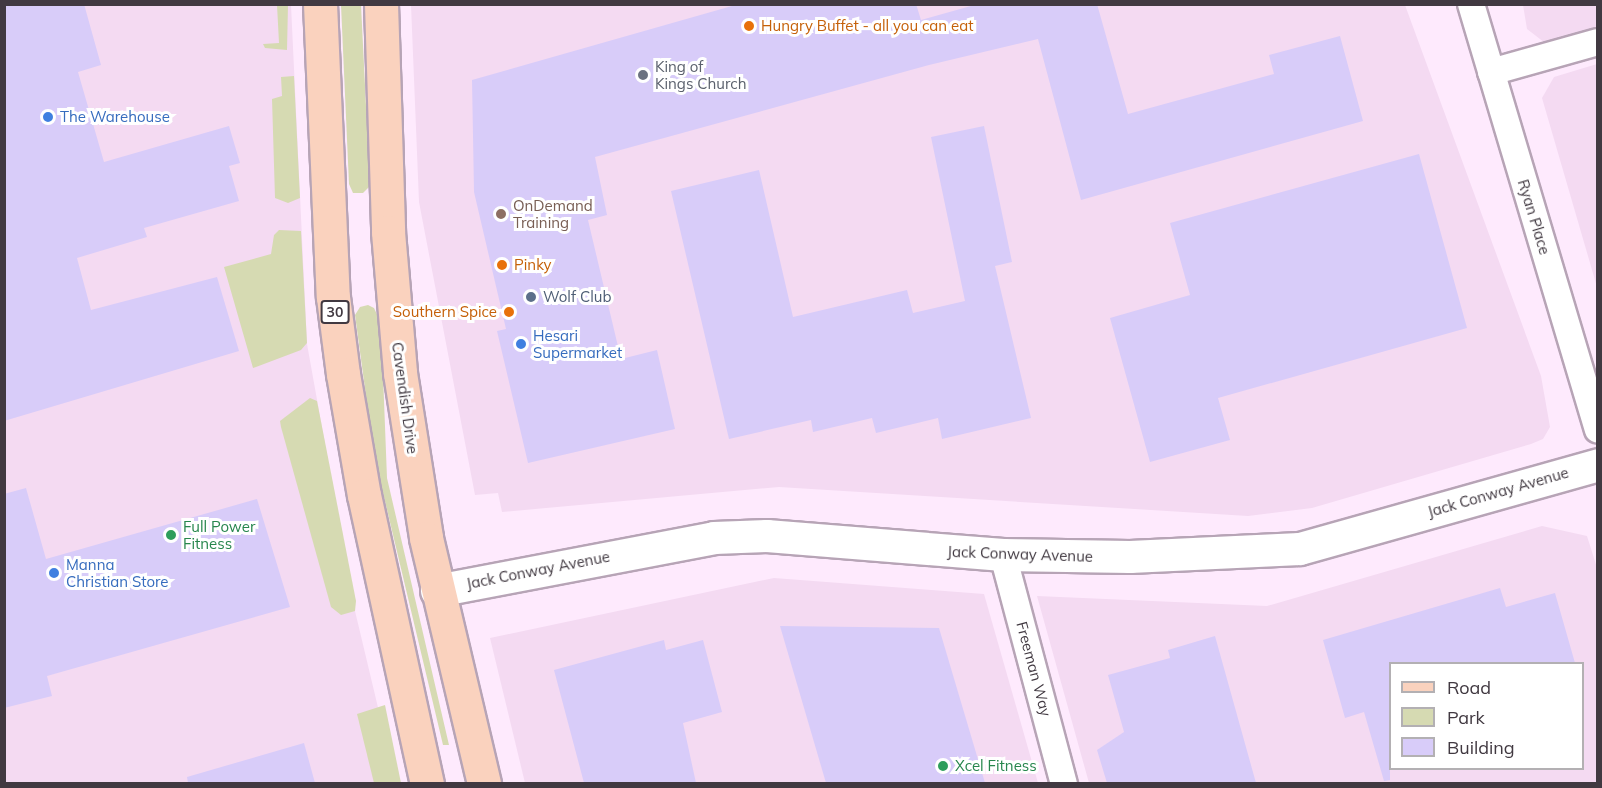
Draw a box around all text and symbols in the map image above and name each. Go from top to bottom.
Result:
place label: Hungry Buffet - all you can eat [761,17,973,35]
marker: Hungry Buffet - all you can eat [742,19,756,33]
place label: King of Kings Church [655,57,747,92]
marker: King of Kings Church [636,68,650,82]
place label: The Warehouse [60,108,170,126]
marker: The Warehouse [41,110,55,124]
street label: Ryan Place [1514,177,1554,257]
place label: OnDemand Training [513,196,593,231]
marker: OnDemand Training [494,207,508,221]
place label: Pinky [514,256,552,274]
marker: Pinky [495,258,509,272]
place label: Wolf Club [543,288,611,306]
marker: Wolf Club [524,290,538,304]
road number: 30 [320,301,350,323]
place label: Southern Spice [393,303,497,321]
marker: Southern Spice [502,305,516,319]
place label: Hesari Supermarket [533,326,622,361]
marker: Hesari Supermarket [514,337,528,351]
street label: Cavendish Drive [388,341,422,455]
street label: Jack Conway Avenue [1425,463,1571,521]
place label: Full Power Fitness [183,517,255,552]
marker: Full Power Fitness [164,528,178,542]
street label: Jack Conway Avenue [947,542,1093,566]
street label: Jack Conway Avenue [465,547,611,593]
place label: Manna Christian Store [66,555,169,590]
marker: Manna Christian Store [47,566,61,580]
street label: Freeman Way [1013,620,1055,718]
legend [1389,662,1584,770]
text: Road [1447,676,1491,699]
text: Park [1447,706,1485,729]
text: Building [1447,736,1515,759]
place label: Xcel Fitness [955,757,1037,775]
marker: Xcel Fitness [936,759,950,773]

